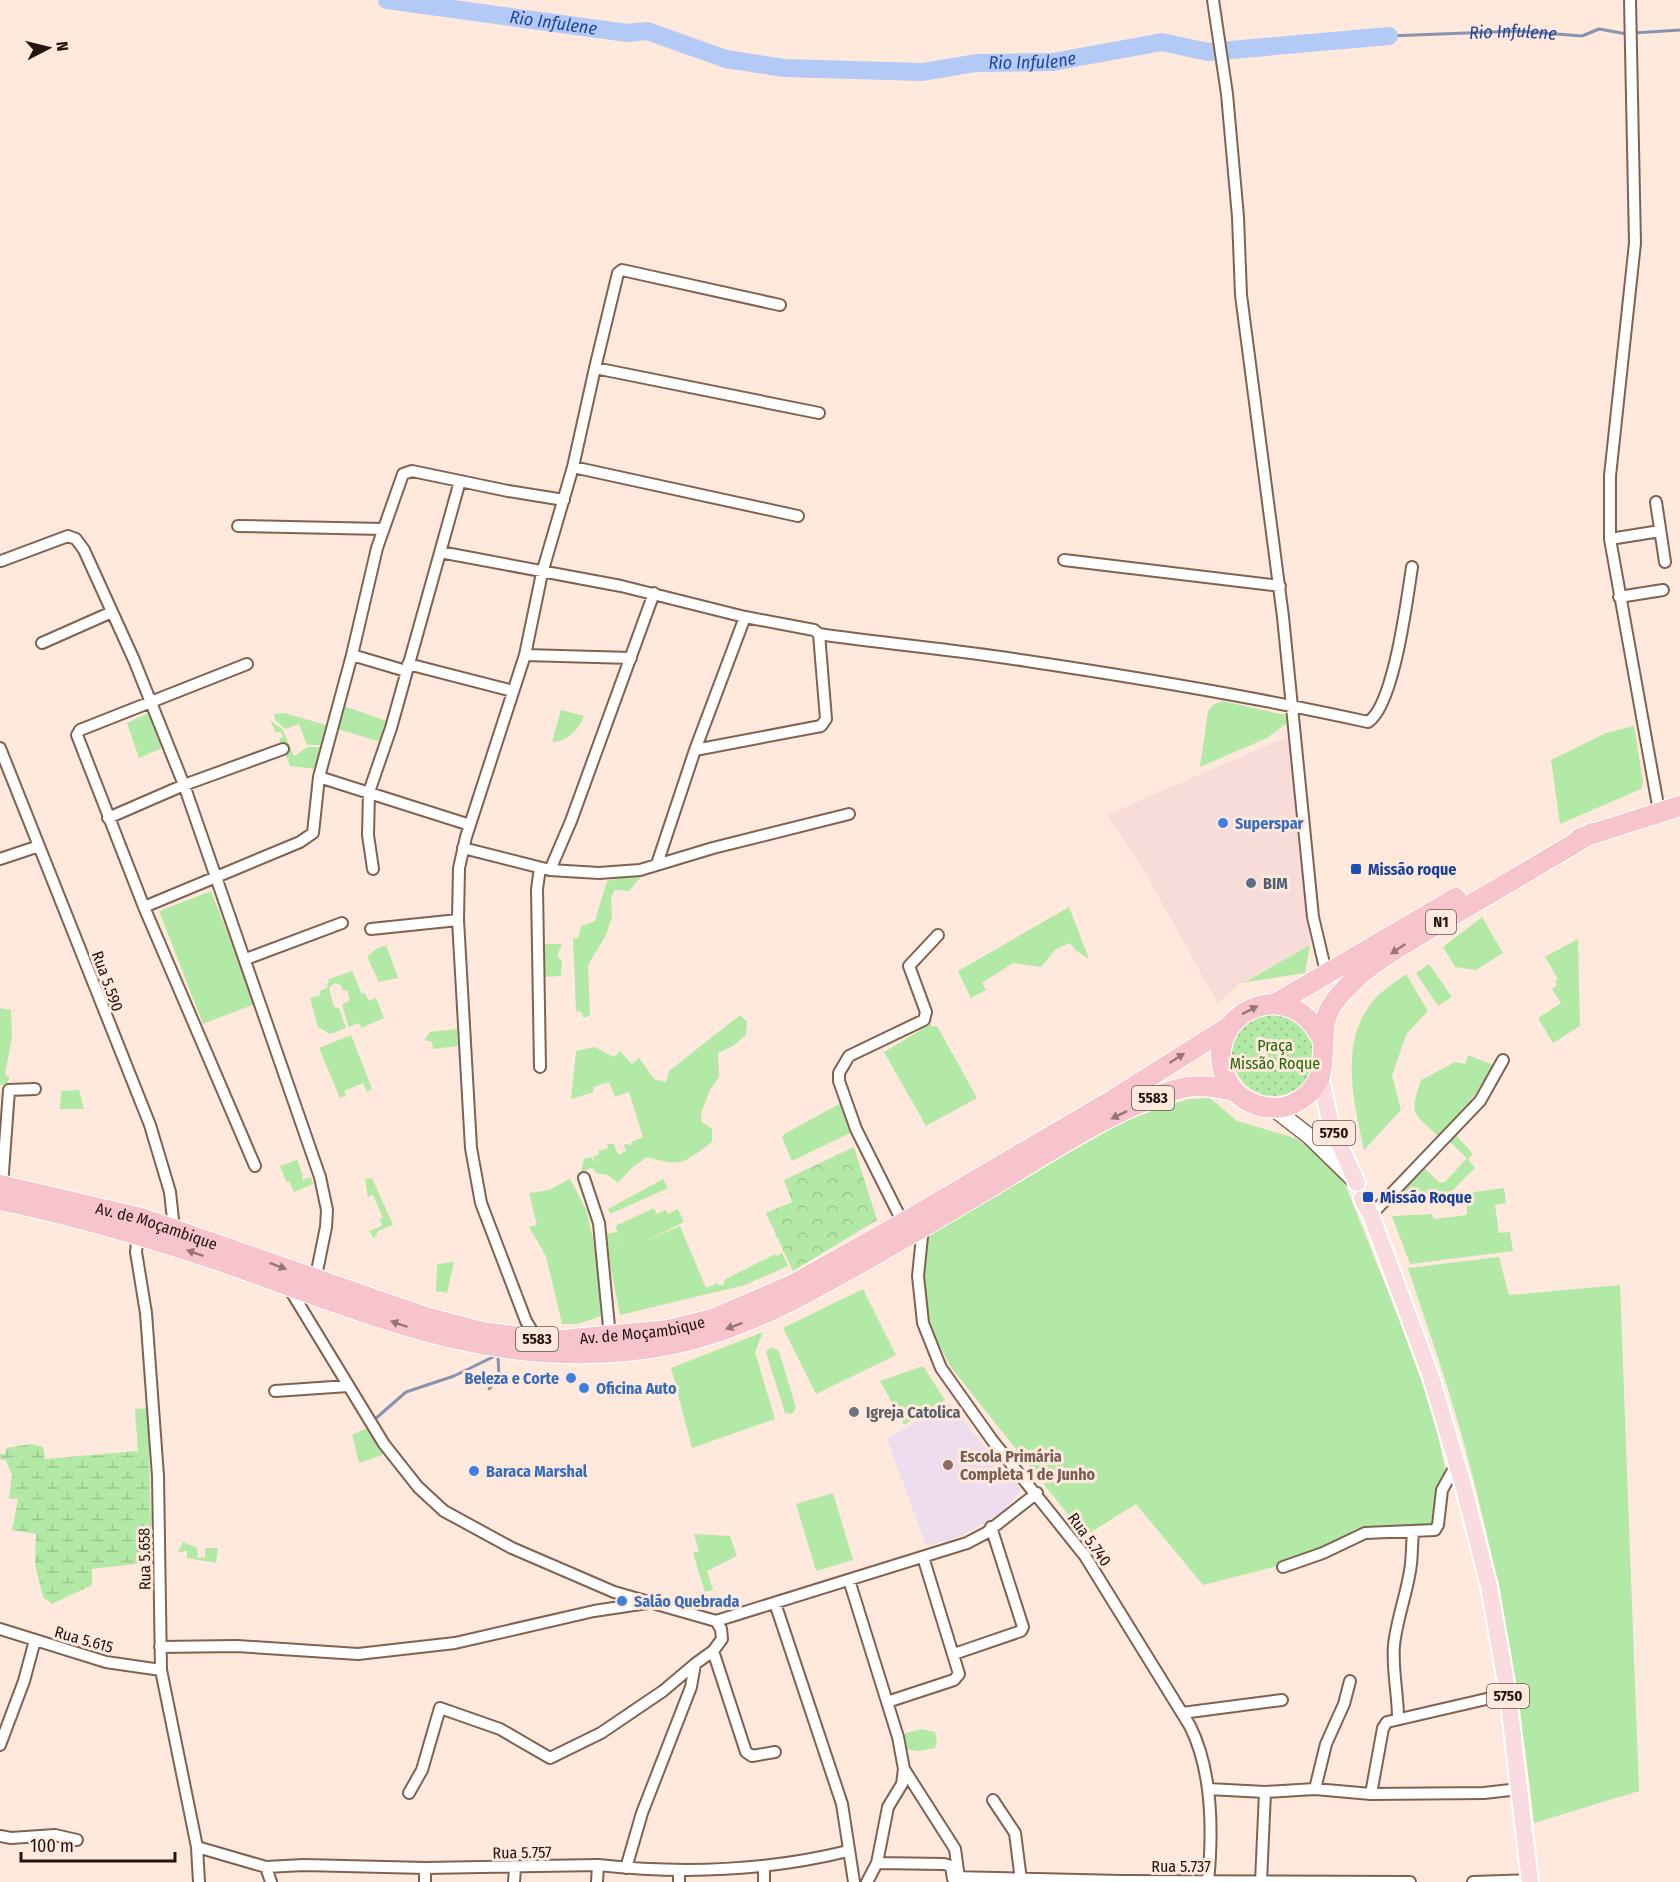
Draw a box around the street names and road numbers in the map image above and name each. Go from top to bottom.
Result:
road number: N1 [1426,910,1456,934]
street label: Rua 5.590 [88,948,127,1014]
road number: 5583 [1132,1086,1174,1110]
road number: 5750 [1313,1121,1355,1145]
street label: Av. de Moçambique [94,1199,220,1254]
street label: Av. de Moçambique [579,1312,707,1348]
road number: 5583 [516,1327,558,1351]
street label: Rua 5.740 [1064,1509,1115,1570]
street label: Rua 5.658 [134,1528,155,1590]
street label: Rua 5.615 [52,1622,115,1657]
road number: 5750 [1487,1684,1529,1708]
street label: Rua 5.757 [492,1842,552,1863]
street label: Rua 5.737 [1151,1857,1211,1876]

